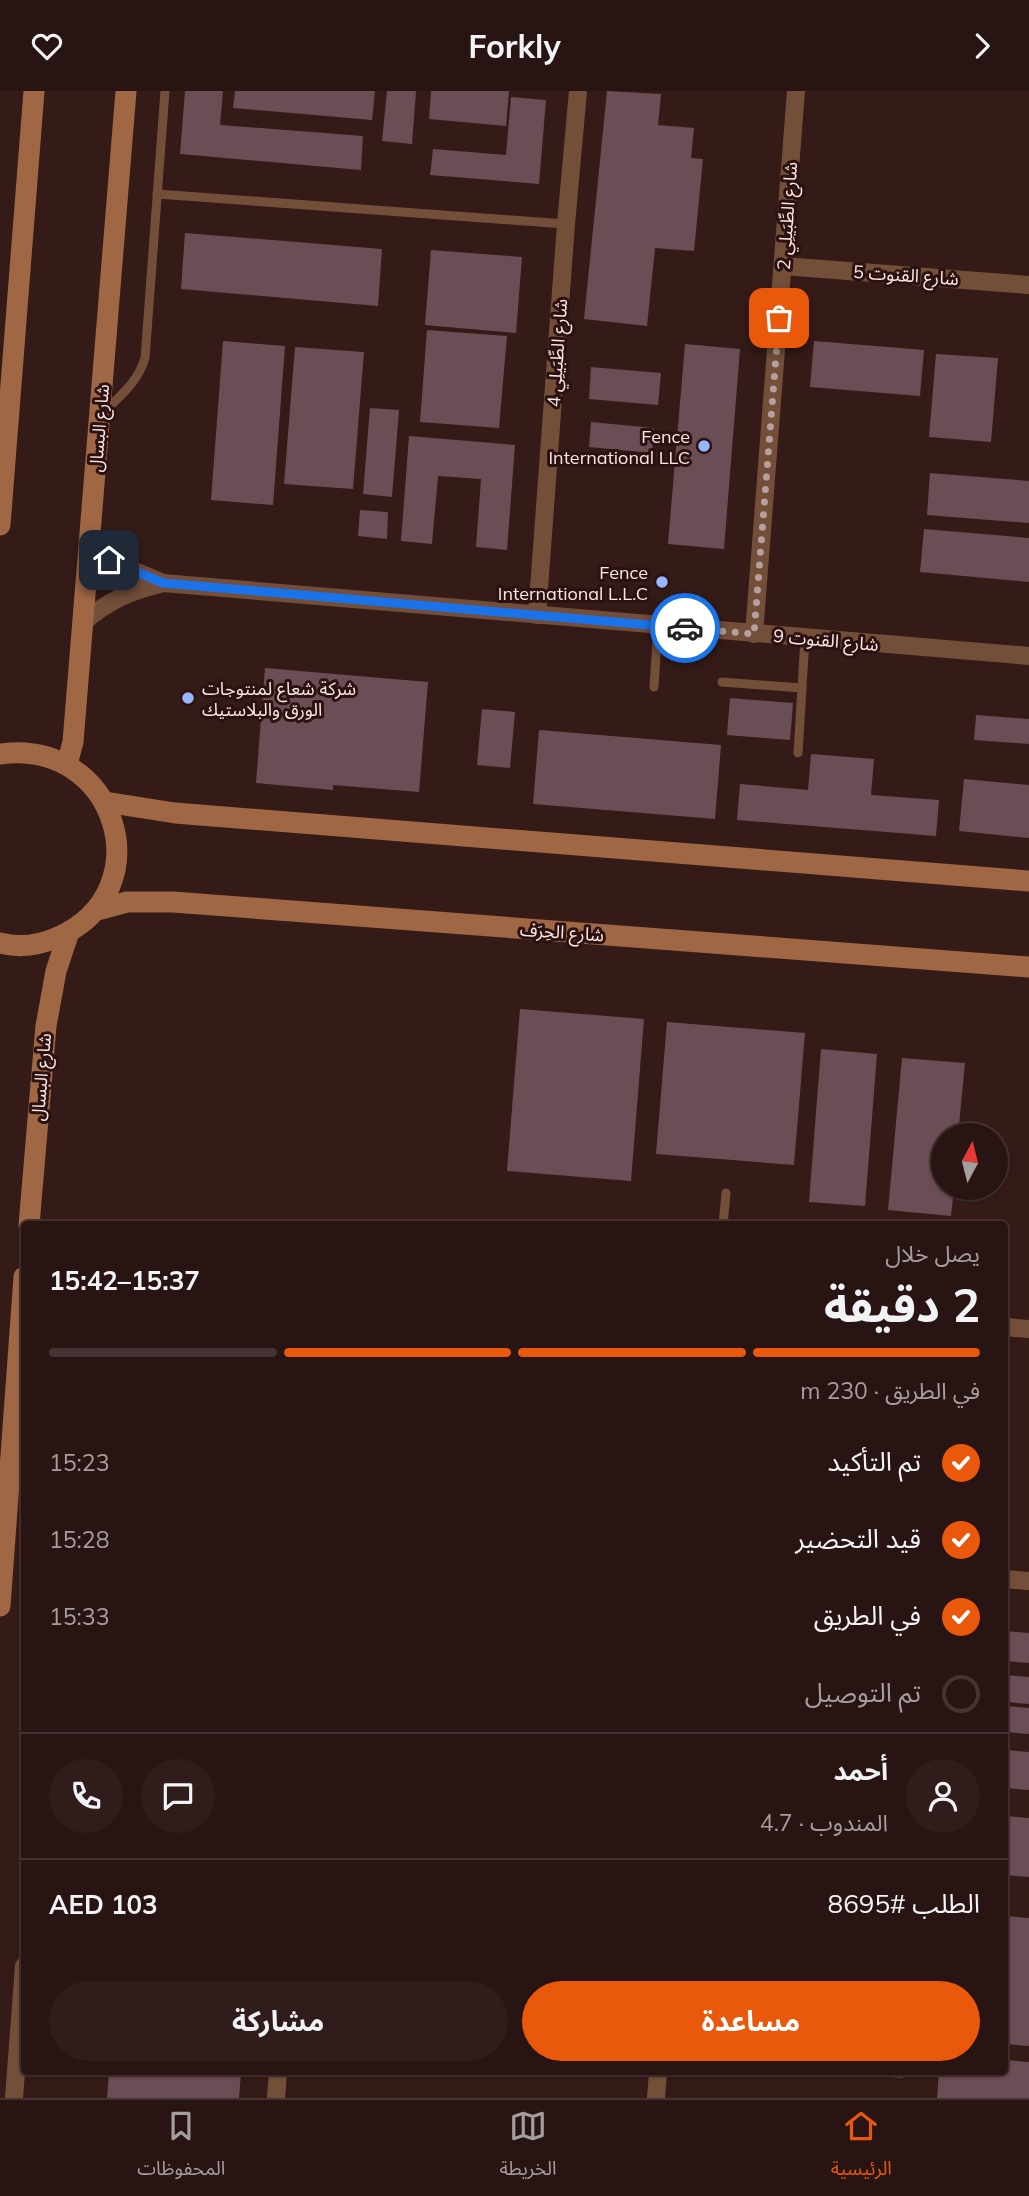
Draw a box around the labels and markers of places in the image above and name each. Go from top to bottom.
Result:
pin [749,288,809,348]
place label: Fence International LLC [548,425,690,469]
marker: Fence International LLC [696,438,712,454]
pin [79,530,139,590]
place label: Fence International L.L.C [498,561,648,605]
marker: Fence International L.L.C [654,574,670,590]
place label: شركة شعاع لمنتوجات الورق والبلاستيك [202,677,356,721]
marker: شركة شعاع لمنتوجات الورق والبلاستيك [180,690,196,706]

